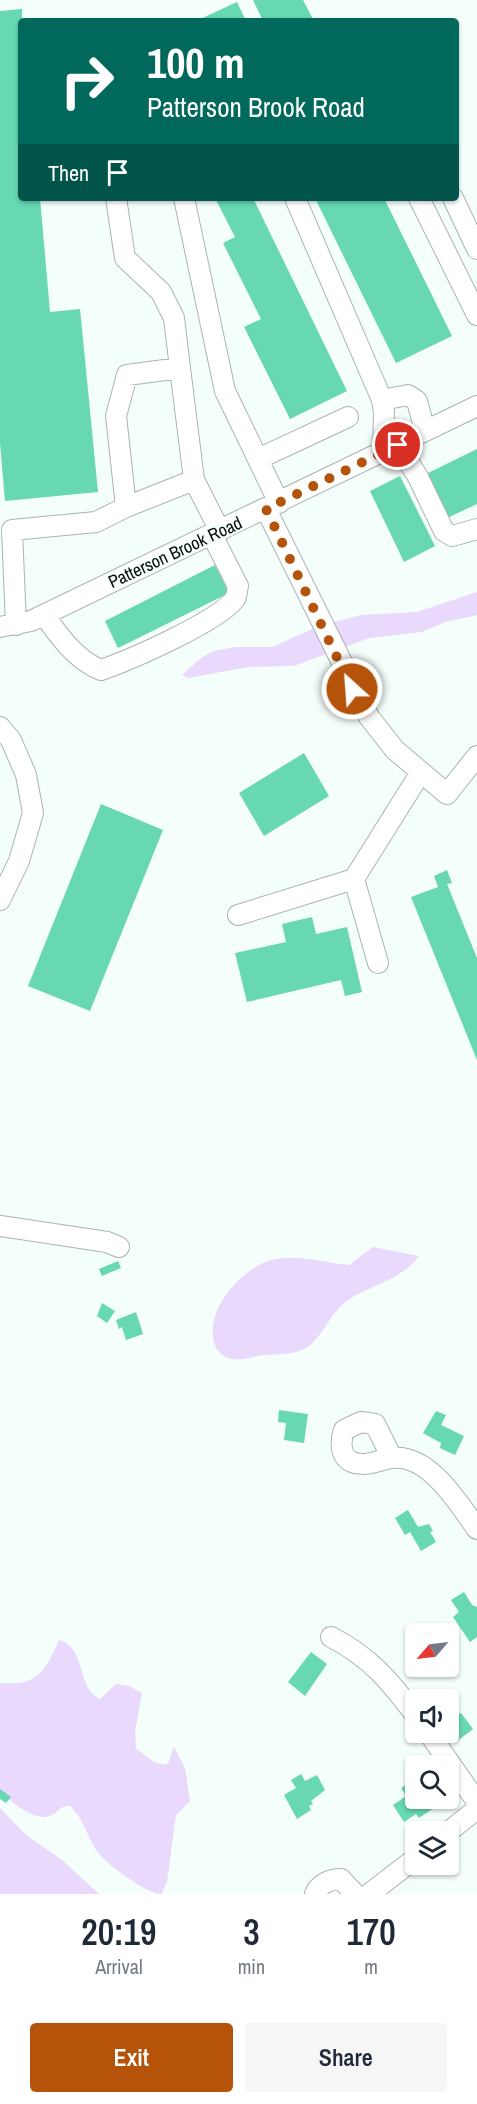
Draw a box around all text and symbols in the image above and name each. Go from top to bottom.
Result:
text: 100 m [147,35,245,91]
icon: right [48,42,126,120]
text: Patterson Brook Road [147,89,365,125]
icon: arrive [101,156,134,189]
text: Then [48,158,89,188]
pin [372,419,423,470]
icon: arrive [381,428,414,461]
street label: Patterson Brook Road [104,510,246,594]
position arrow [320,657,384,721]
north arrow [405,1623,459,1677]
map controls [405,1623,459,1875]
button: sound [405,1689,459,1743]
button: search [405,1755,459,1809]
button: layers [405,1821,459,1875]
text: 20:19 [81,1908,156,1956]
text: 3 [243,1908,260,1956]
text: 170 [346,1908,396,1956]
text: Arrival [95,1953,143,1980]
text: min [238,1953,265,1980]
text: m [364,1953,378,1980]
button: Exit [30,2023,233,2092]
button: Share [245,2023,447,2092]

